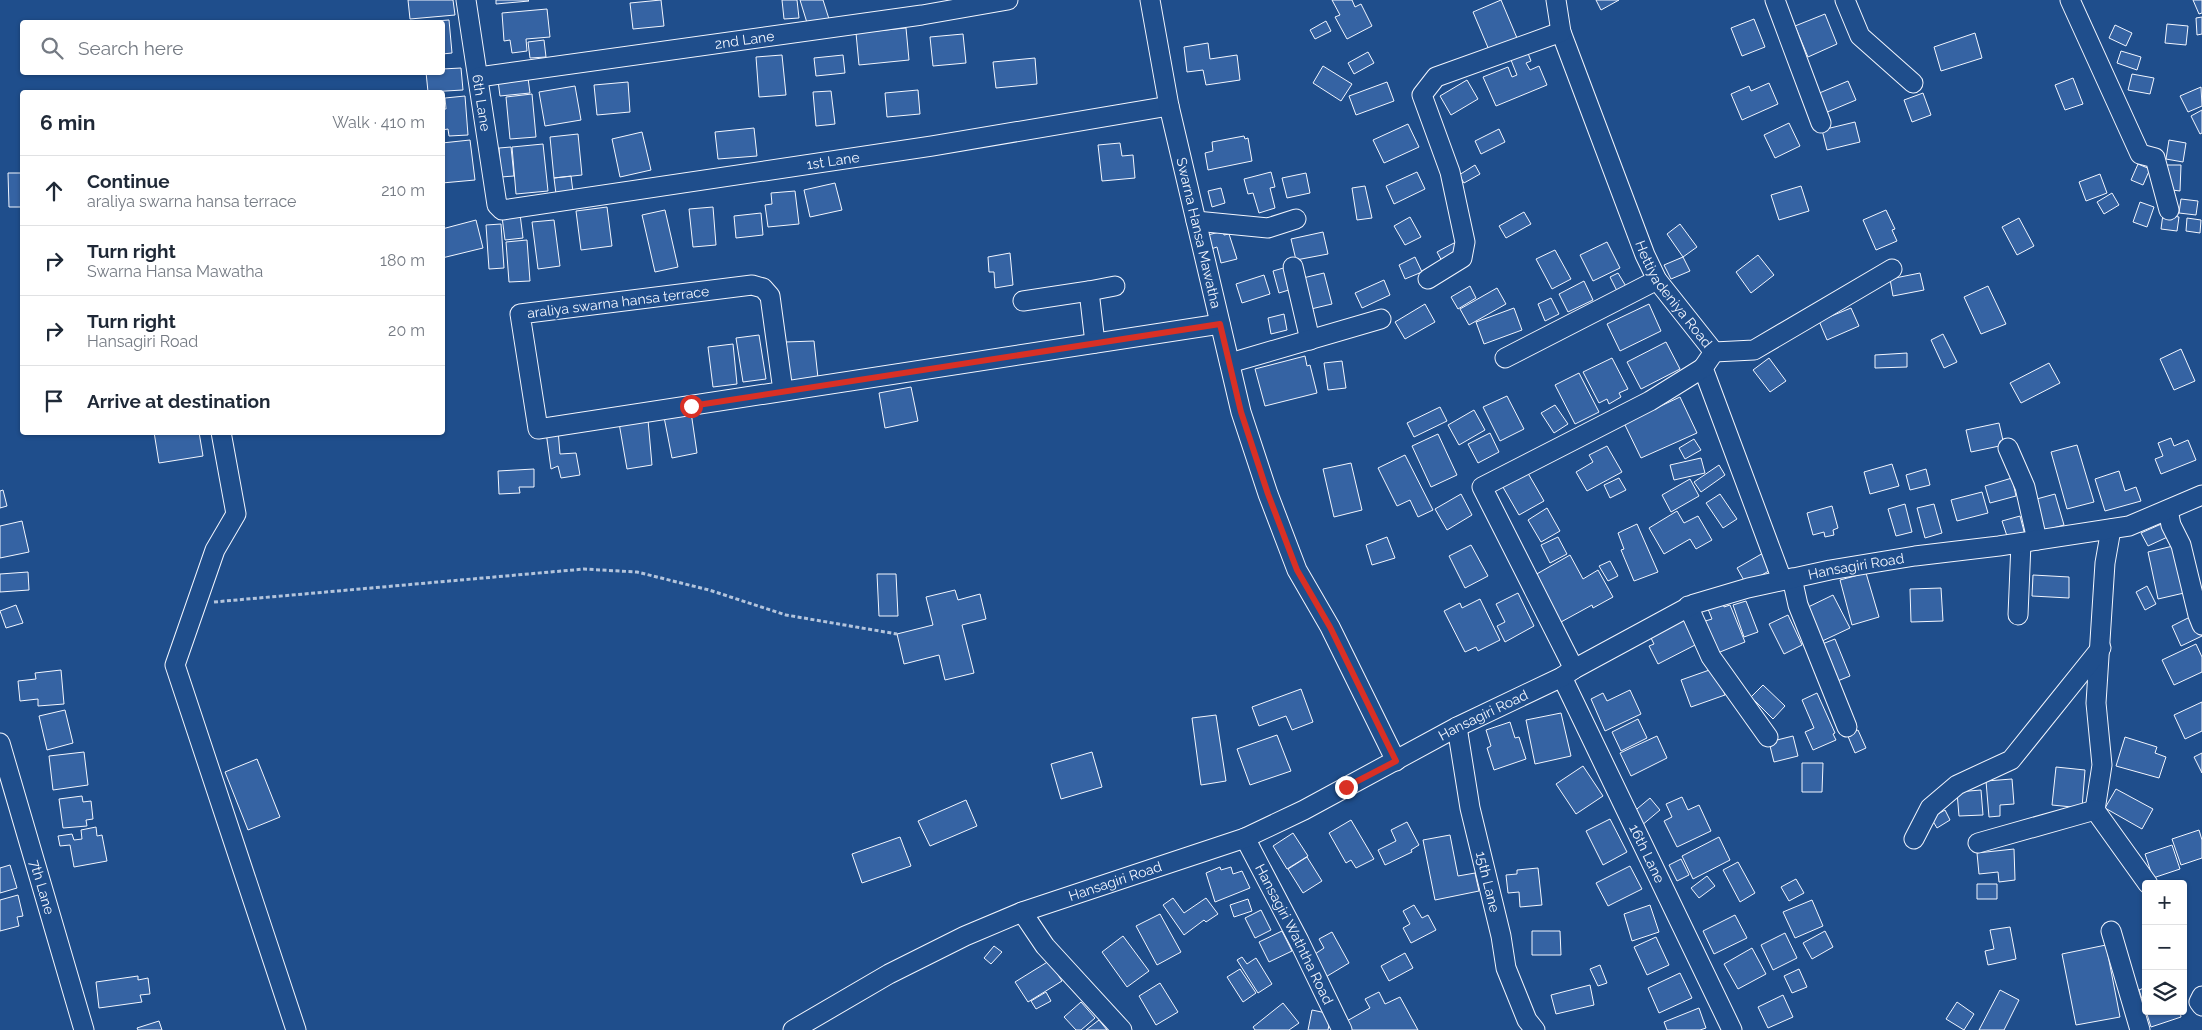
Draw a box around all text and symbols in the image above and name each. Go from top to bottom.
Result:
search box [20,20,445,75]
street label: 2nd Lane [714,28,775,52]
icon: search [38,34,66,62]
text: Search here [78,37,184,59]
street label: 6th Lane [469,73,494,132]
text: 6 min [40,110,95,135]
text: Walk · 410 m [332,113,425,132]
street label: 1st Lane [805,149,860,173]
street label: Swarna Hansa Mawatha [1173,156,1224,310]
text: Continue [87,170,170,192]
icon: ahead [40,177,68,205]
text: 210 m [381,181,425,200]
text: araliya swarna hansa terrace [87,192,296,211]
street label: Hettiyadeniya Road [1632,238,1715,351]
text: Turn right [87,240,176,262]
icon: right [40,247,68,275]
text: 180 m [380,251,425,270]
text: Swarna Hansa Mawatha [87,262,263,281]
street label: araliya swarna hansa terrace [526,283,710,321]
text: Turn right [87,310,176,332]
icon: right [40,317,68,345]
text: 20 m [388,321,425,340]
text: Hansagiri Road [87,332,198,351]
icon: arrive [40,387,68,415]
text: Arrive at destination [87,390,271,412]
route start [680,395,703,418]
street label: Hansagiri Road [1806,550,1905,583]
street label: Hansagiri Road [1436,686,1530,744]
route end [1335,776,1358,799]
street label: 16th Lane [1626,822,1668,885]
street label: 15th Lane [1473,850,1503,914]
street label: 7th Lane [27,858,58,916]
street label: Hansagiri Road [1066,858,1164,904]
street label: Hansagiri Waththa Road [1252,861,1336,1007]
map controls [2142,880,2187,1015]
button: + [2142,880,2187,925]
button: − [2142,925,2187,970]
button: layers [2142,970,2187,1015]

